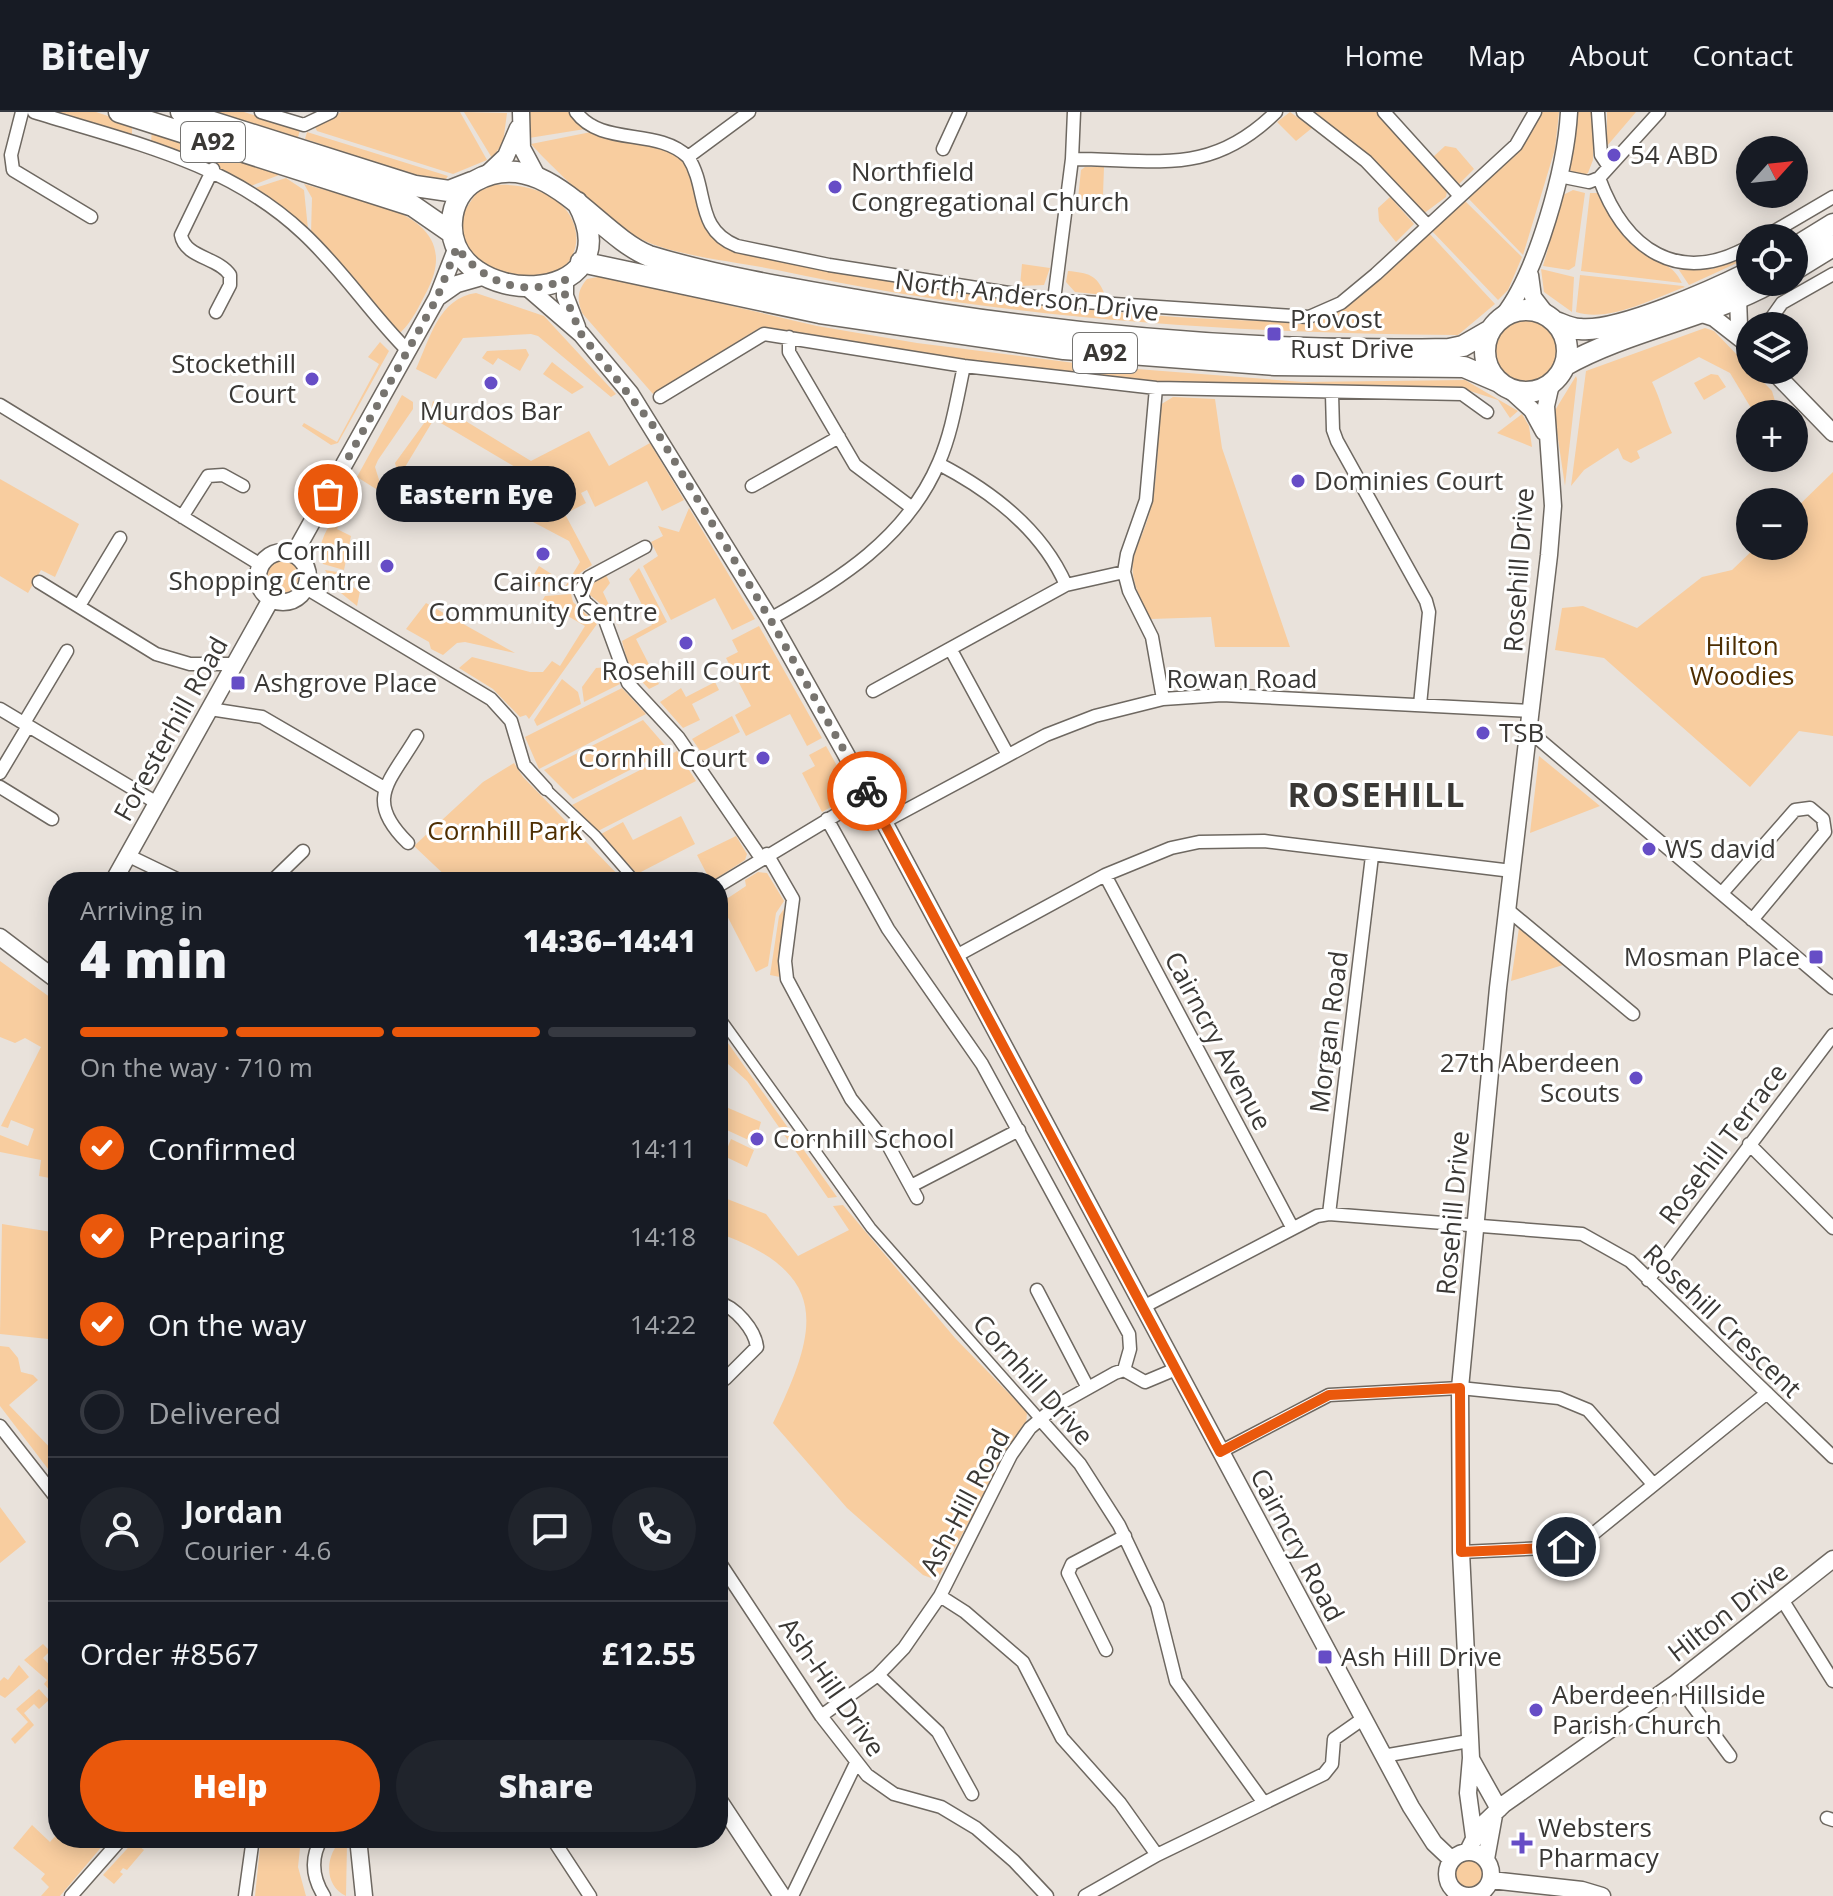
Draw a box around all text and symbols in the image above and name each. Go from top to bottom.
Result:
text: Bitely [40,29,149,81]
text: Home [1345,36,1424,74]
text: Map [1468,36,1526,74]
text: About [1570,36,1648,74]
text: Contact [1692,36,1793,74]
road number: A92 [181,122,245,162]
place label: 54 ABD [1630,136,1719,172]
north arrow [1736,136,1808,208]
map controls [1736,136,1808,560]
marker: 54 ABD [1605,146,1623,164]
place label: Northfield Congregational Church [851,153,1129,219]
marker: Northfield Congregational Church [826,178,844,196]
button: locate [1736,224,1808,296]
street label: North Anderson Drive [893,261,1161,329]
place label: Provost Rust Drive [1290,300,1414,366]
button: layers [1736,312,1808,384]
marker: Provost Rust Drive [1265,325,1283,343]
road number: A92 [1073,333,1137,373]
place label: Stockethill Court [171,345,296,411]
marker: Stockethill Court [303,370,321,388]
marker: Murdos Bar [482,374,500,392]
place label: Murdos Bar [420,392,563,428]
button: + [1736,400,1808,472]
pin [294,460,362,528]
place label: Dominies Court [1314,462,1503,498]
callout: Eastern Eye [376,466,576,522]
icon: bag [306,472,350,516]
marker: Dominies Court [1289,472,1307,490]
text: Eastern Eye [399,476,553,512]
street label: Rosehill Drive [1494,487,1542,653]
button: − [1736,488,1808,560]
place label: Cornhill Shopping Centre [169,532,371,598]
marker: Cairncry Community Centre [534,545,552,563]
marker: Cornhill Shopping Centre [378,557,396,575]
place label: Cairncry Community Centre [428,563,658,629]
park label: Hilton Woodies [1690,627,1794,693]
street label: Foresterhill Road [105,630,236,827]
marker: Rosehill Court [677,634,695,652]
place label: Rosehill Court [602,652,770,688]
street label: Rowan Road [1166,660,1318,696]
place label: Ashgrove Place [254,664,437,700]
marker: Ashgrove Place [229,674,247,692]
place label: TSB [1499,714,1544,750]
marker: TSB [1474,724,1492,742]
place label: Cornhill Court [578,739,747,775]
marker: Cornhill Court [754,749,772,767]
courier [827,751,907,831]
icon: bike [845,769,889,813]
district label: ROSEHILL [1288,771,1466,817]
park label: Cornhill Park [427,812,583,848]
place label: WS david [1665,830,1776,866]
marker: WS david [1640,840,1658,858]
text: Arriving in [80,892,203,928]
text: 14:36–14:41 [523,920,696,961]
text: 4 min [80,922,228,993]
place label: Mosman Place [1624,938,1800,974]
street label: Cairncry Avenue [1157,945,1281,1136]
marker: Mosman Place [1807,948,1825,966]
street label: Morgan Road [1300,949,1356,1115]
place label: 27th Aberdeen Scouts [1440,1044,1620,1110]
text: On the way · 710 m [80,1049,313,1085]
street label: Rosehill Terrace [1650,1056,1795,1231]
marker: 27th Aberdeen Scouts [1627,1069,1645,1087]
place label: Cornhill School [773,1120,954,1156]
icon: check [80,1126,124,1170]
text: Confirmed [148,1128,296,1169]
street label: Rosehill Drive [1427,1129,1477,1297]
text: 14:11 [630,1130,696,1166]
marker: Cornhill School [748,1130,766,1148]
icon: check [80,1214,124,1258]
text: Preparing [148,1216,285,1257]
text: 14:18 [630,1218,696,1254]
street label: Rosehill Crescent [1636,1235,1810,1405]
icon: check [80,1302,124,1346]
text: On the way [148,1304,306,1345]
text: 14:22 [630,1306,696,1342]
street label: Cornhill Drive [965,1306,1102,1453]
text: Delivered [148,1392,281,1433]
street label: Ash-Hill Road [910,1422,1018,1581]
street label: Cairncry Road [1242,1462,1353,1628]
button: person [80,1487,164,1571]
button: chat [508,1487,592,1571]
button: phone [612,1487,696,1571]
text: Jordan [184,1491,283,1532]
pin [1532,1513,1600,1581]
icon: home [1544,1525,1588,1569]
text: Courier · 4.6 [184,1532,331,1568]
street label: Hilton Drive [1660,1553,1795,1670]
street label: Ash-Hill Drive [771,1610,894,1763]
text: Order #8567 [80,1633,259,1674]
text: £12.55 [602,1633,696,1674]
place label: Ash Hill Drive [1341,1638,1502,1674]
marker: Ash Hill Drive [1316,1648,1334,1666]
place label: Aberdeen Hillside Parish Church [1552,1676,1766,1742]
marker: Aberdeen Hillside Parish Church [1527,1701,1545,1719]
button: Help [80,1740,380,1832]
button: Share [396,1740,696,1832]
place label: Websters Pharmacy [1538,1809,1660,1875]
marker: Websters Pharmacy [1513,1834,1531,1852]

